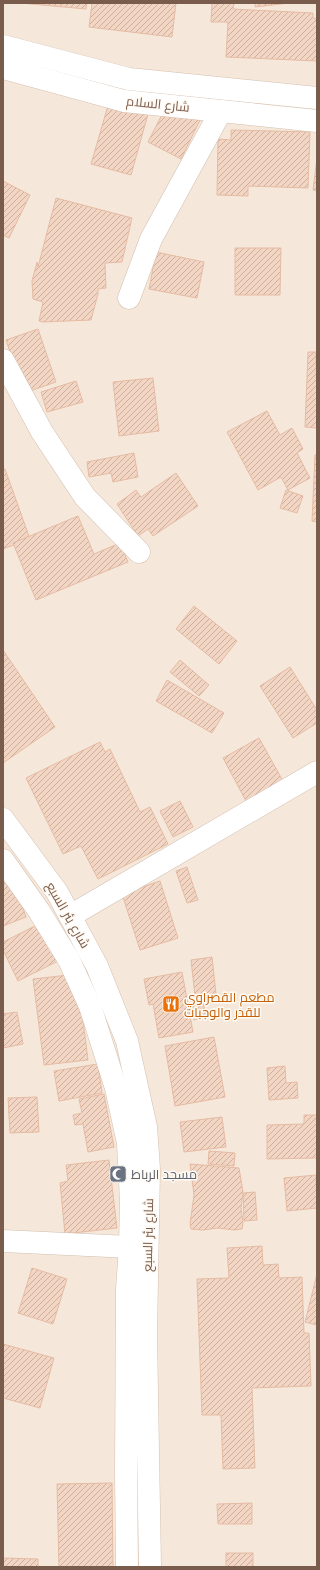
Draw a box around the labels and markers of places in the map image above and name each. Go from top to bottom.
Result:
place label: مطعم القصراوي للقدر والوجبات [184,990,275,1020]
restaurant icon: مطعم القصراوي للقدر والوجبات [161,994,181,1014]
mosque icon: مسجد الرباط [108,1164,128,1184]
place label: مسجد الرباط [131,1167,197,1182]

